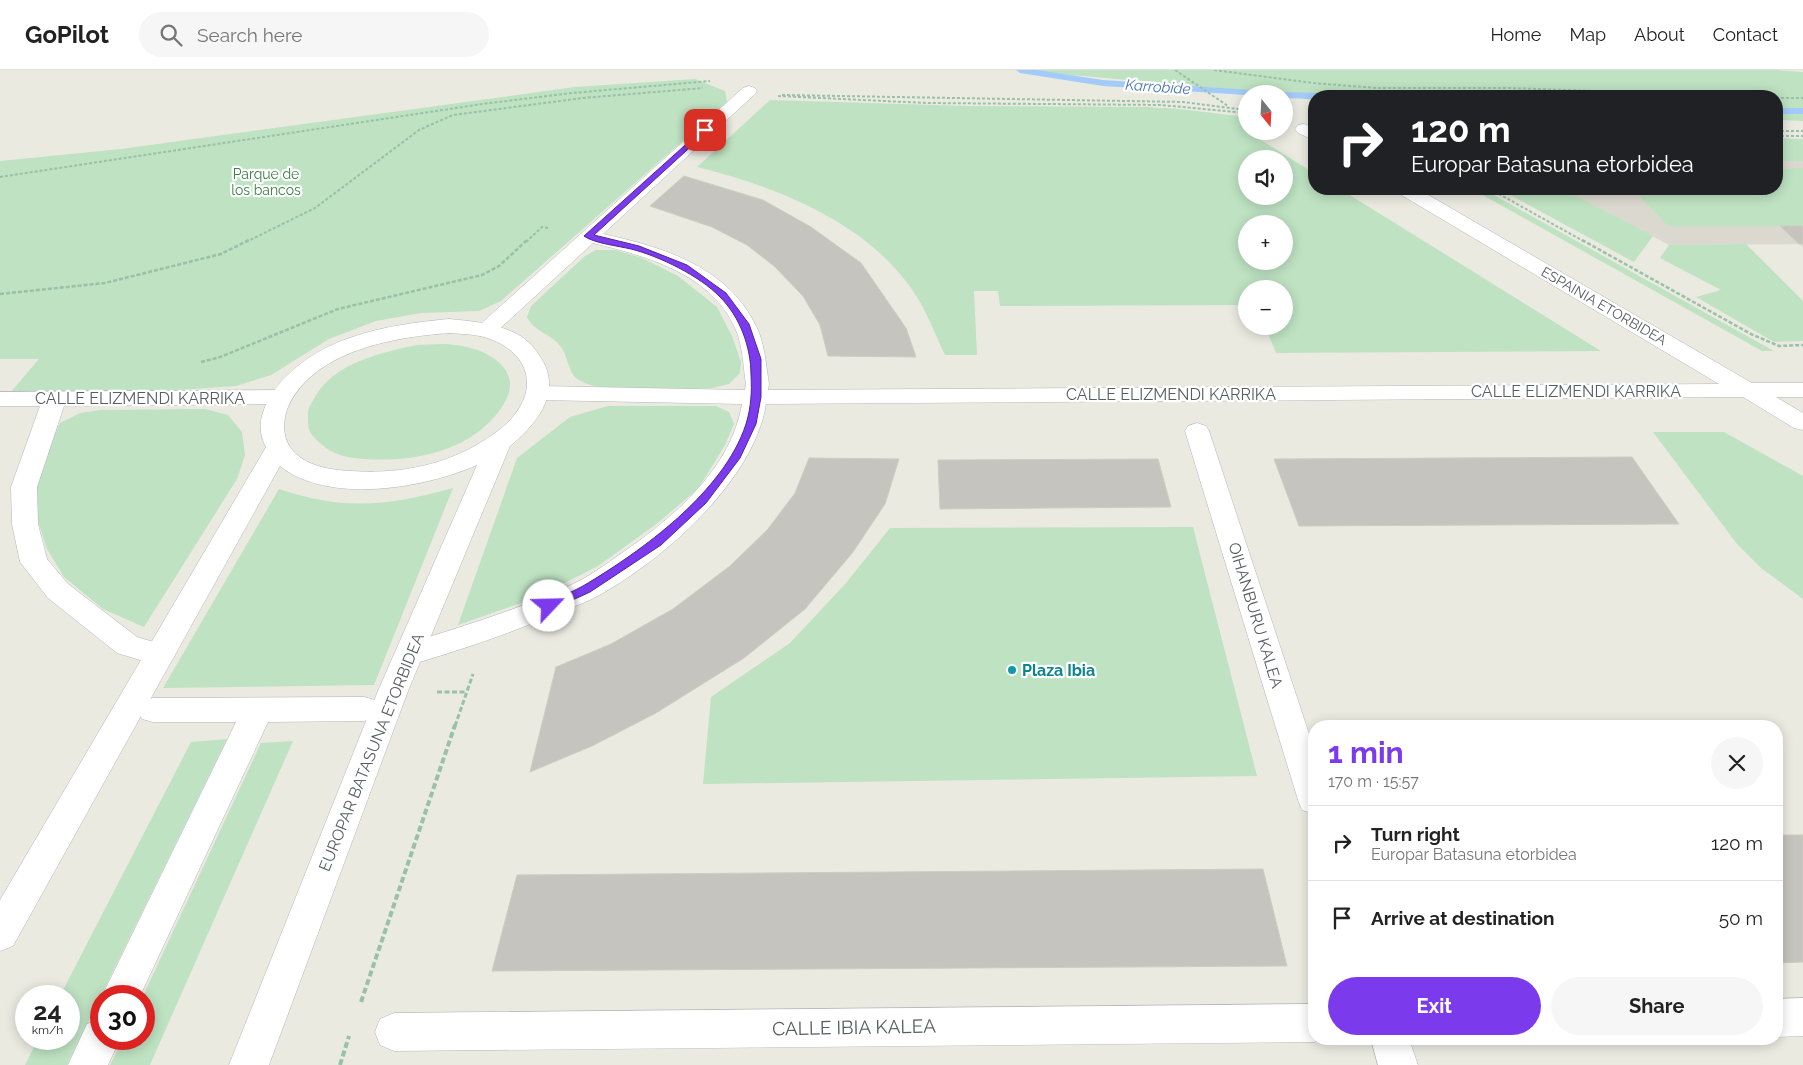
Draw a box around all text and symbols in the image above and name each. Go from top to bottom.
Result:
search box [139,12,489,57]
text: GoPilot [25,20,109,49]
icon: search [157,21,185,49]
text: Search here [197,24,303,46]
text: Home [1490,24,1541,45]
text: Map [1569,24,1606,45]
text: About [1634,24,1685,45]
text: Contact [1713,24,1778,45]
water label: Karrobide [1125,76,1191,98]
north arrow [1238,85,1292,140]
map controls [1238,85,1293,335]
pin [684,109,726,151]
text: 120 m [1411,109,1511,150]
icon: right [1328,110,1393,175]
icon: arrive [691,116,719,144]
button: sound [1238,150,1293,205]
text: Europar Batasuna etorbidea [1411,151,1694,177]
park label: Parque de los bancos [231,166,301,198]
button: + [1238,215,1293,270]
street label: ESPAINIA ETORBIDEA [1539,264,1670,349]
button: − [1238,280,1293,335]
street label: CALLE ELIZMENDI KARRIKA [1471,382,1681,401]
street label: CALLE ELIZMENDI KARRIKA [1066,385,1276,404]
street label: CALLE ELIZMENDI KARRIKA [35,389,245,408]
street label: OIHANBURU KALEA [1224,540,1287,690]
position arrow [522,579,574,631]
street label: EUROPAR BATASUNA ETORBIDEA [315,630,428,874]
place label: Plaza Ibia [1022,661,1095,680]
marker: Plaza Ibia [1006,664,1018,676]
text: 1 min [1328,735,1404,770]
button: close [1711,737,1763,789]
text: 170 m · 15:57 [1328,772,1419,791]
text: Turn right [1371,823,1460,845]
icon: right [1328,829,1356,857]
text: 120 m [1711,832,1763,854]
text: Europar Batasuna etorbidea [1371,845,1577,864]
icon: arrive [1328,904,1356,932]
text: Arrive at destination [1371,907,1555,929]
text: 50 m [1719,907,1763,929]
button: Exit [1328,977,1541,1035]
button: Share [1551,977,1763,1035]
speed limit sign: 30 [90,985,155,1050]
text: 24 [33,996,62,1026]
street label: CALLE IBIA KALEA [772,1015,936,1039]
text: km/h [32,1023,63,1037]

